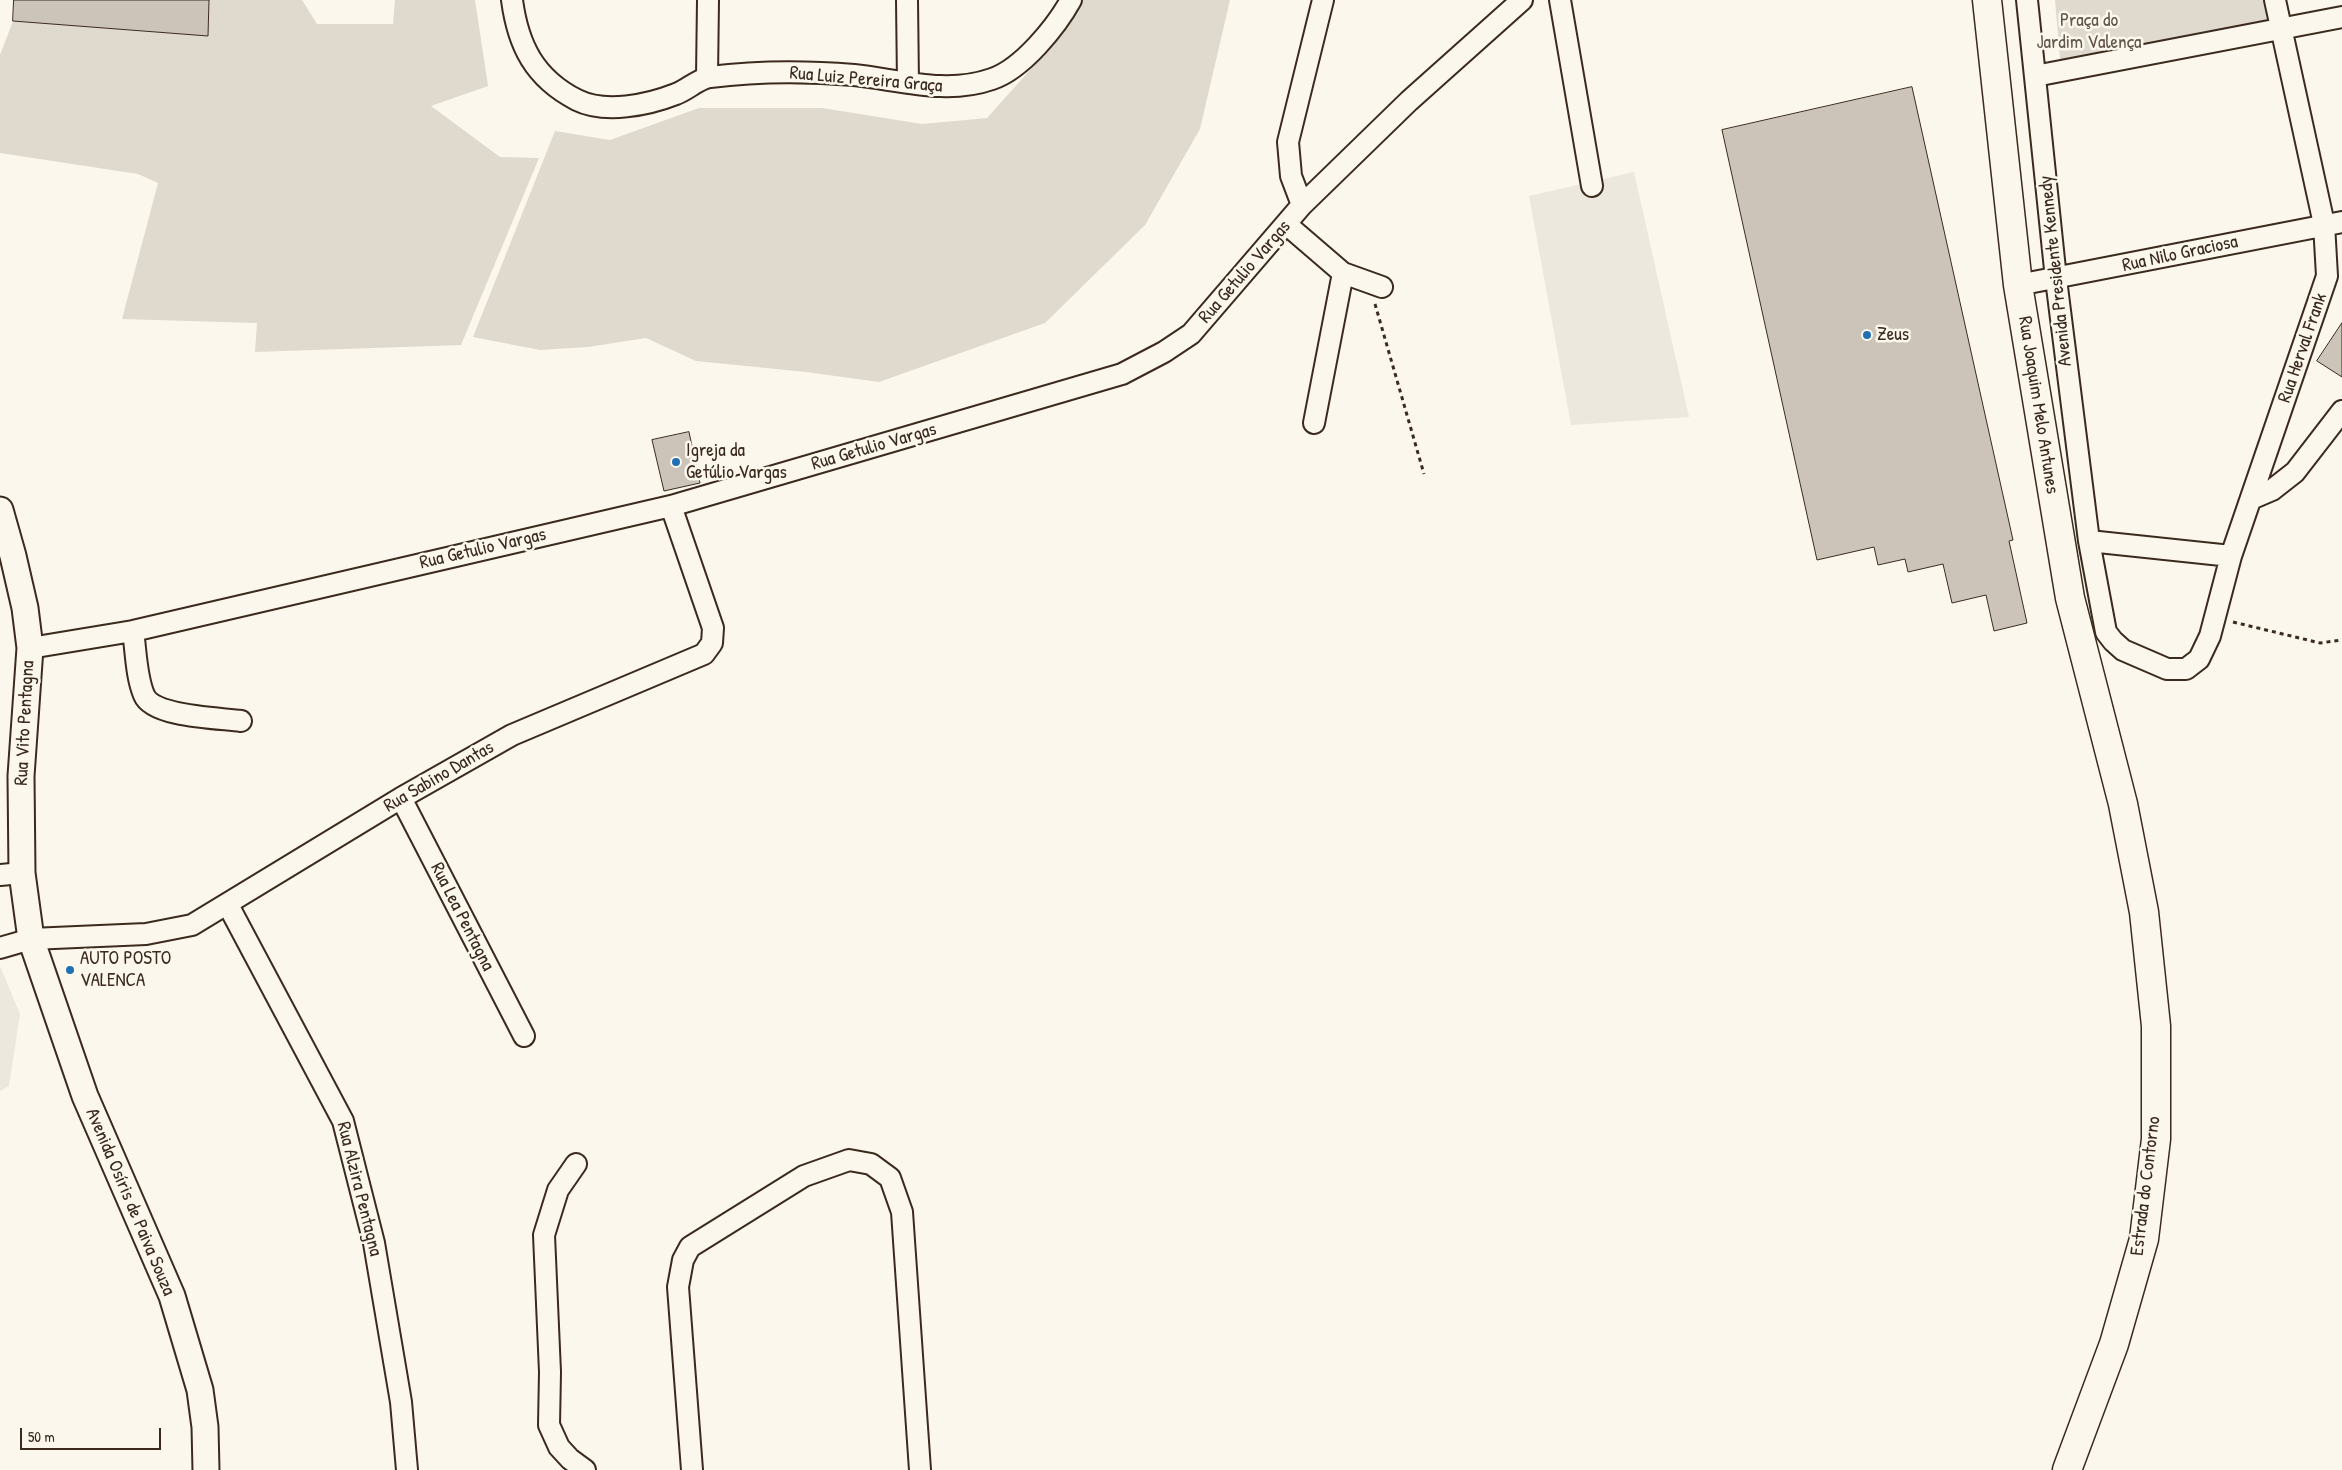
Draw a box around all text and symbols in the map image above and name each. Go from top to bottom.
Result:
park label: Praça do Jardim Valença [2037,10,2141,54]
street label: Rua Luiz Pereira Graça [789,62,943,98]
street label: Avenida Presidente Kennedy [2035,174,2077,368]
street label: Rua Getulio Vargas [1194,216,1296,328]
street label: Rua Nilo Graciosa [2120,231,2240,277]
street label: Rua Herval Frank [2274,290,2332,406]
street label: Rua Joaquim Melo Antunes [2013,315,2063,495]
place label: Zeus [1877,324,1909,346]
marker: Zeus [1861,329,1873,341]
street label: Rua Getulio Vargas [809,418,939,476]
place label: Igreja da Getúlio Vargas [686,440,787,484]
marker: Igreja da Getúlio Vargas [670,456,682,468]
street label: Rua Getulio Vargas [418,523,548,575]
street label: Rua Vito Pentagna [10,660,40,786]
street label: Rua Sabino Dantas [380,736,498,818]
street label: Rua Lea Pentagna [425,859,499,975]
place label: AUTO POSTO VALENCA [80,948,171,992]
marker: AUTO POSTO VALENCA [64,964,76,976]
street label: Avenida Osíris de Paiva Souza [80,1105,180,1299]
street label: Estrada do Contorno [2126,1115,2166,1257]
street label: Rua Alzira Pentagna [331,1119,387,1259]
scale bar [22,1418,164,1450]
text: 50 m [28,1426,55,1447]

